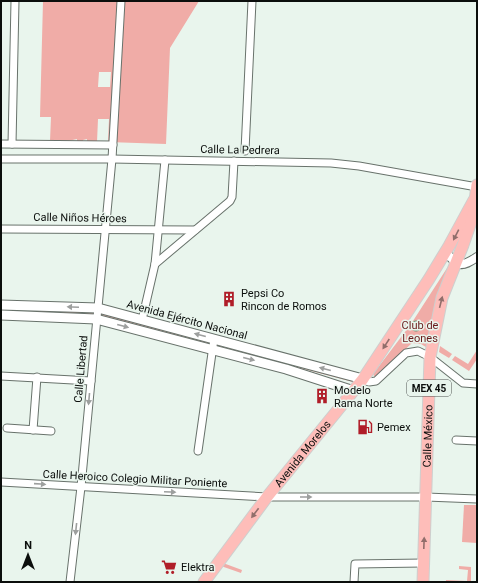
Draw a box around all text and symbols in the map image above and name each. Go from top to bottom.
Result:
street label: Calle La Pedrera [200,143,280,157]
street label: Calle Niños Héroes [33,211,127,225]
one-way arrow [452,229,459,240]
place label: Pepsi Co Rincon de Romos [241,287,327,313]
building icon: Pepsi Co Rincon de Romos [220,290,238,308]
one-way arrow [438,296,444,308]
street label: Avenida Ejército Nacional [125,298,249,342]
one-way arrow [67,304,79,311]
park label: Club de Leones [402,319,439,345]
one-way arrow [117,323,129,329]
one-way arrow [194,332,206,338]
street label: Calle Libertad [72,335,90,403]
one-way arrow [382,339,390,349]
one-way arrow [243,356,255,362]
one-way arrow [319,366,331,372]
road number: MEX 45 [407,380,451,396]
place label: Modelo Rama Norte [334,384,393,410]
building icon: Modelo Rama Norte [313,387,331,405]
one-way arrow [86,393,92,405]
street label: Calle México [420,405,435,468]
street label: Avenida Morelos [272,417,334,489]
fuel station icon: Pemex [356,418,374,436]
place label: Pemex [377,421,411,434]
street label: Calle Heroico Colegio Militar Poniente [42,468,228,490]
one-way arrow [34,481,46,488]
one-way arrow [164,488,176,495]
one-way arrow [300,494,313,500]
one-way arrow [250,508,259,519]
one-way arrow [73,523,79,535]
north arrow [8,535,48,575]
one-way arrow [421,536,427,549]
text: N [24,539,32,552]
supermarket icon: Elektra [160,558,178,576]
place label: Elektra [181,561,214,574]

